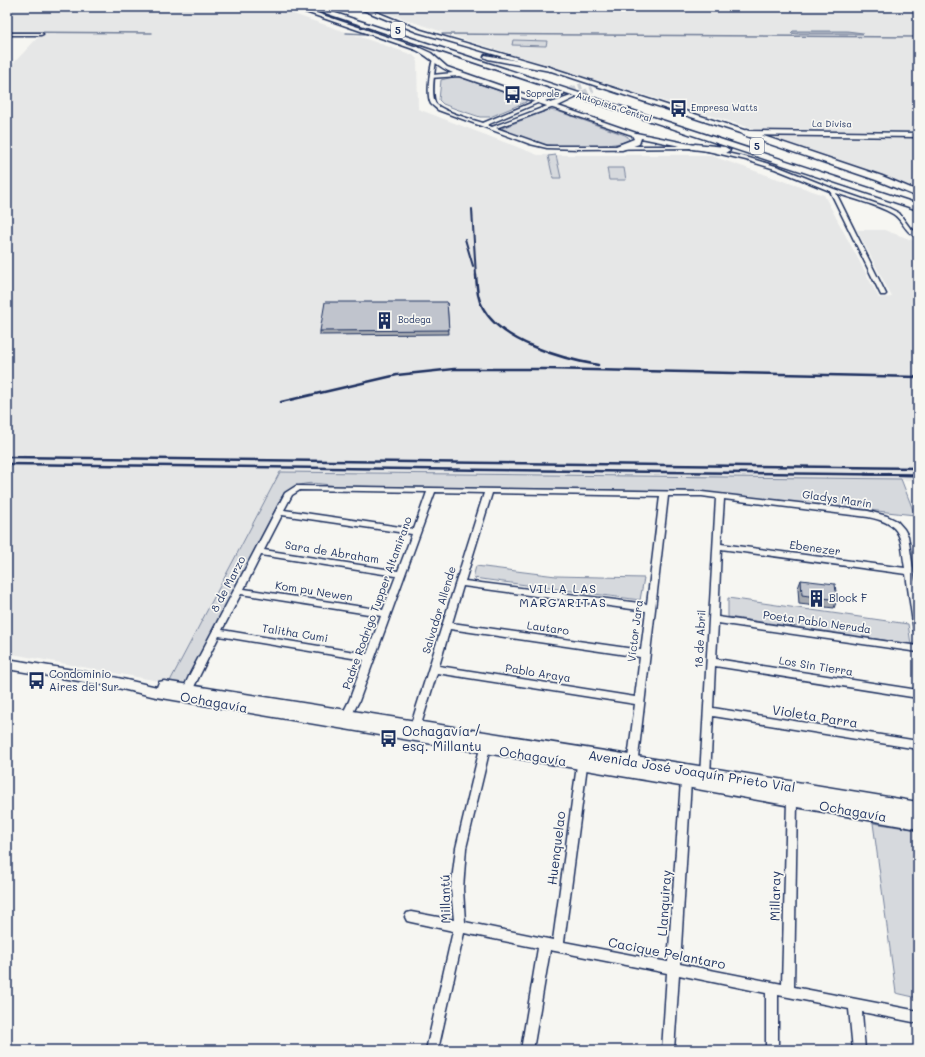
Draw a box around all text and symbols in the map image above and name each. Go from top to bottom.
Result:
road number: 5 [391,22,405,38]
bus stop icon: Soprole [503,84,523,104]
place label: Soprole [526,88,560,99]
street label: Autopista Central [575,89,653,124]
bus stop icon: Empresa Watts [668,98,688,118]
place label: Empresa Watts [691,102,758,113]
street label: La Divisa [812,118,852,129]
road number: 5 [750,138,764,154]
building icon: Bodega [375,310,395,330]
place label: Bodega [398,314,431,325]
street label: Gladys Marín [801,486,873,511]
street label: Padre Rodrigo Tupper Altamirano [338,514,415,691]
street label: Ebenezer [789,536,842,559]
street label: Sara de Abraham [284,537,380,566]
street label: 8 de Marzo [207,553,249,614]
street label: Salvador Allende [418,564,459,655]
street label: Kom pu Newen [274,577,354,604]
district label: VILLA LAS MARGARITAS [519,580,607,610]
building icon: Block F [806,588,826,608]
place label: Block F [829,590,867,605]
street label: Víctor Jara [623,599,646,663]
street label: Poeta Pablo Neruda [762,606,872,637]
street label: 18 de Abril [690,609,709,669]
street label: Lautaro [526,617,571,638]
street label: Talitha Cumi [261,620,329,645]
street label: Los Sin Tierra [778,652,854,679]
street label: Pablo Araya [504,660,572,685]
place label: Condominio Aires del Sur [49,666,119,694]
bus stop icon: Condominio Aires del Sur [26,670,46,690]
street label: Ochagavía [179,687,249,716]
street label: Violeta Parra [771,700,859,731]
place label: Ochagavía / esq. Millantu [402,722,482,754]
bus stop icon: Ochagavía / esq. Millantu [379,728,399,748]
street label: Ochagavía [498,742,568,769]
street label: Avenida José Joaquín Prieto Vial [587,746,797,795]
street label: Ochagavía [818,796,888,825]
street label: Huenquelao [543,810,568,886]
street label: Llanquiray [653,869,674,937]
street label: Millaray [766,870,783,921]
street label: Millantú [436,874,453,924]
street label: Cacique Pelantaro [607,933,728,972]

